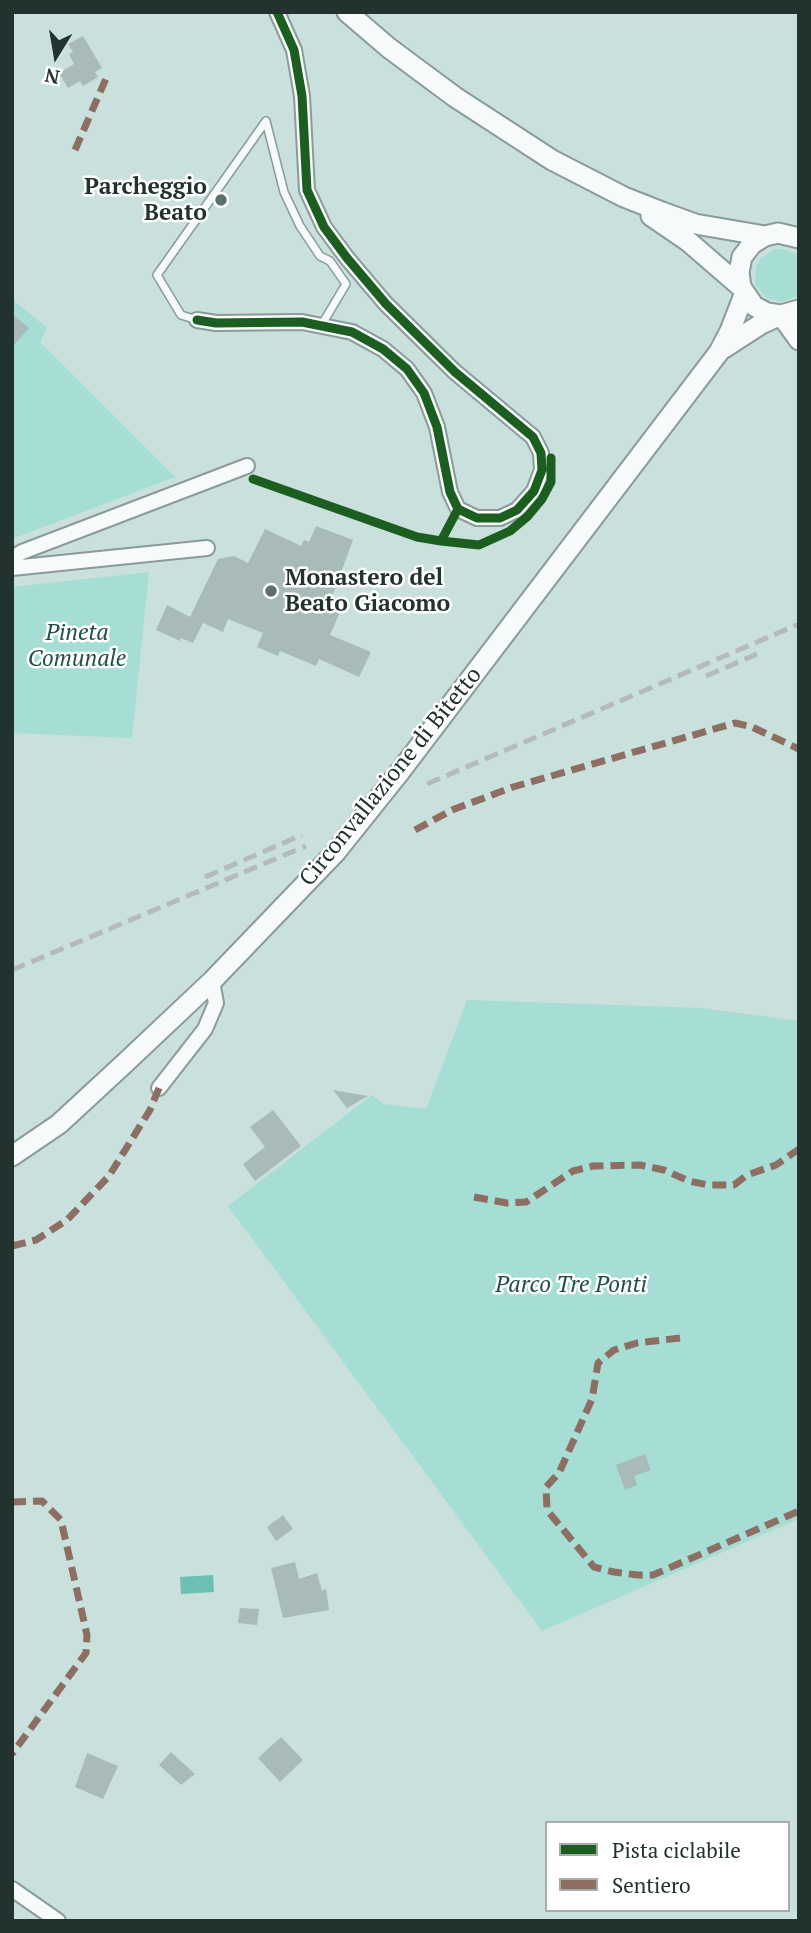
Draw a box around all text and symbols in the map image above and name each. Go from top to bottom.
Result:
north arrow [21,21,91,91]
text: N [42,63,61,91]
place label: Parcheggio Beato [84,173,207,227]
marker: Parcheggio Beato [213,192,229,208]
place label: Monastero del Beato Giacomo [285,564,450,618]
marker: Monastero del Beato Giacomo [263,583,279,599]
park label: Pineta Comunale [28,619,126,673]
street label: Circonvallazione di Bitetto [294,662,488,892]
park label: Parco Tre Ponti [495,1271,647,1299]
legend [545,1821,790,1912]
text: Pista ciclabile [612,1836,741,1864]
text: Sentiero [612,1871,691,1899]

